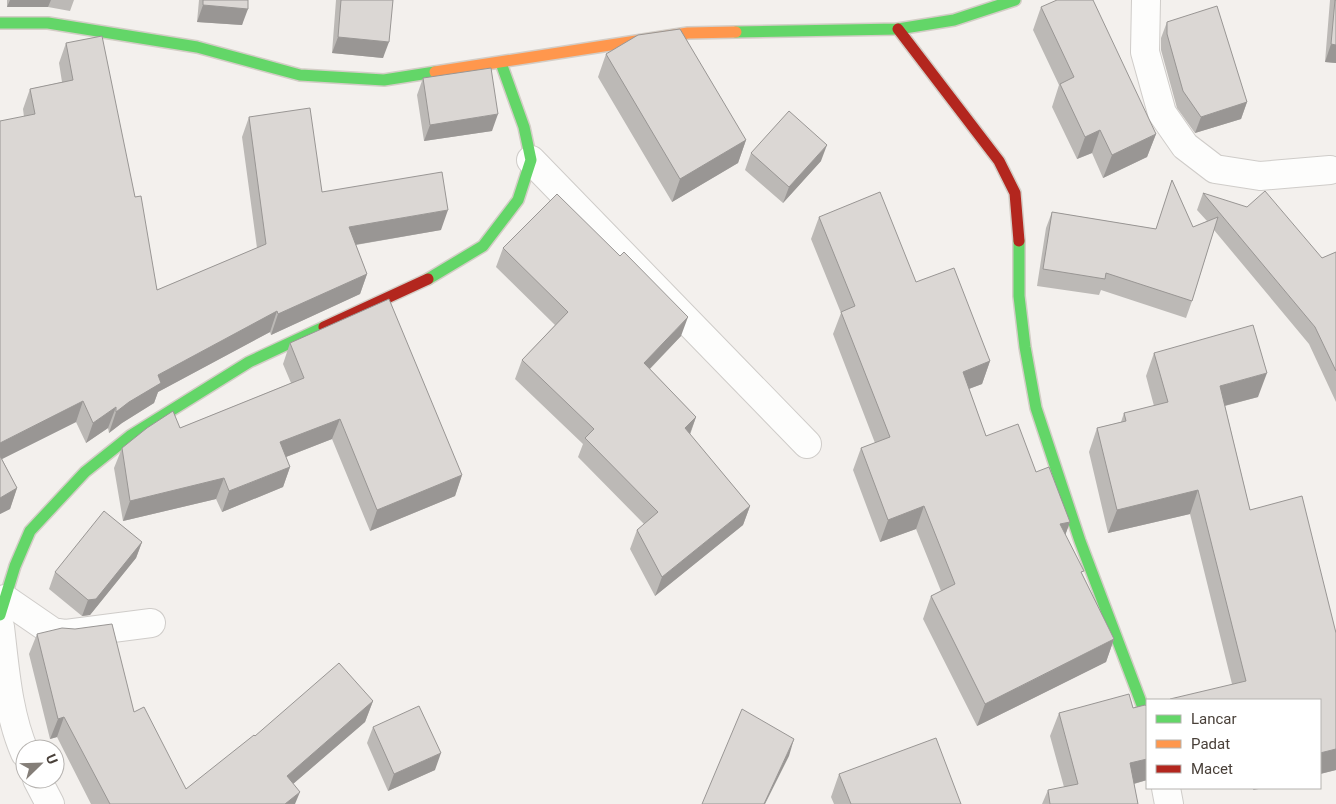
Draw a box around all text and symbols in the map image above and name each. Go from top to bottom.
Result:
legend [1146,699,1321,789]
text: Lancar [1191,710,1237,728]
text: Padat [1191,735,1230,753]
north arrow [15,739,65,789]
text: U [43,752,61,766]
text: Macet [1191,760,1233,778]

